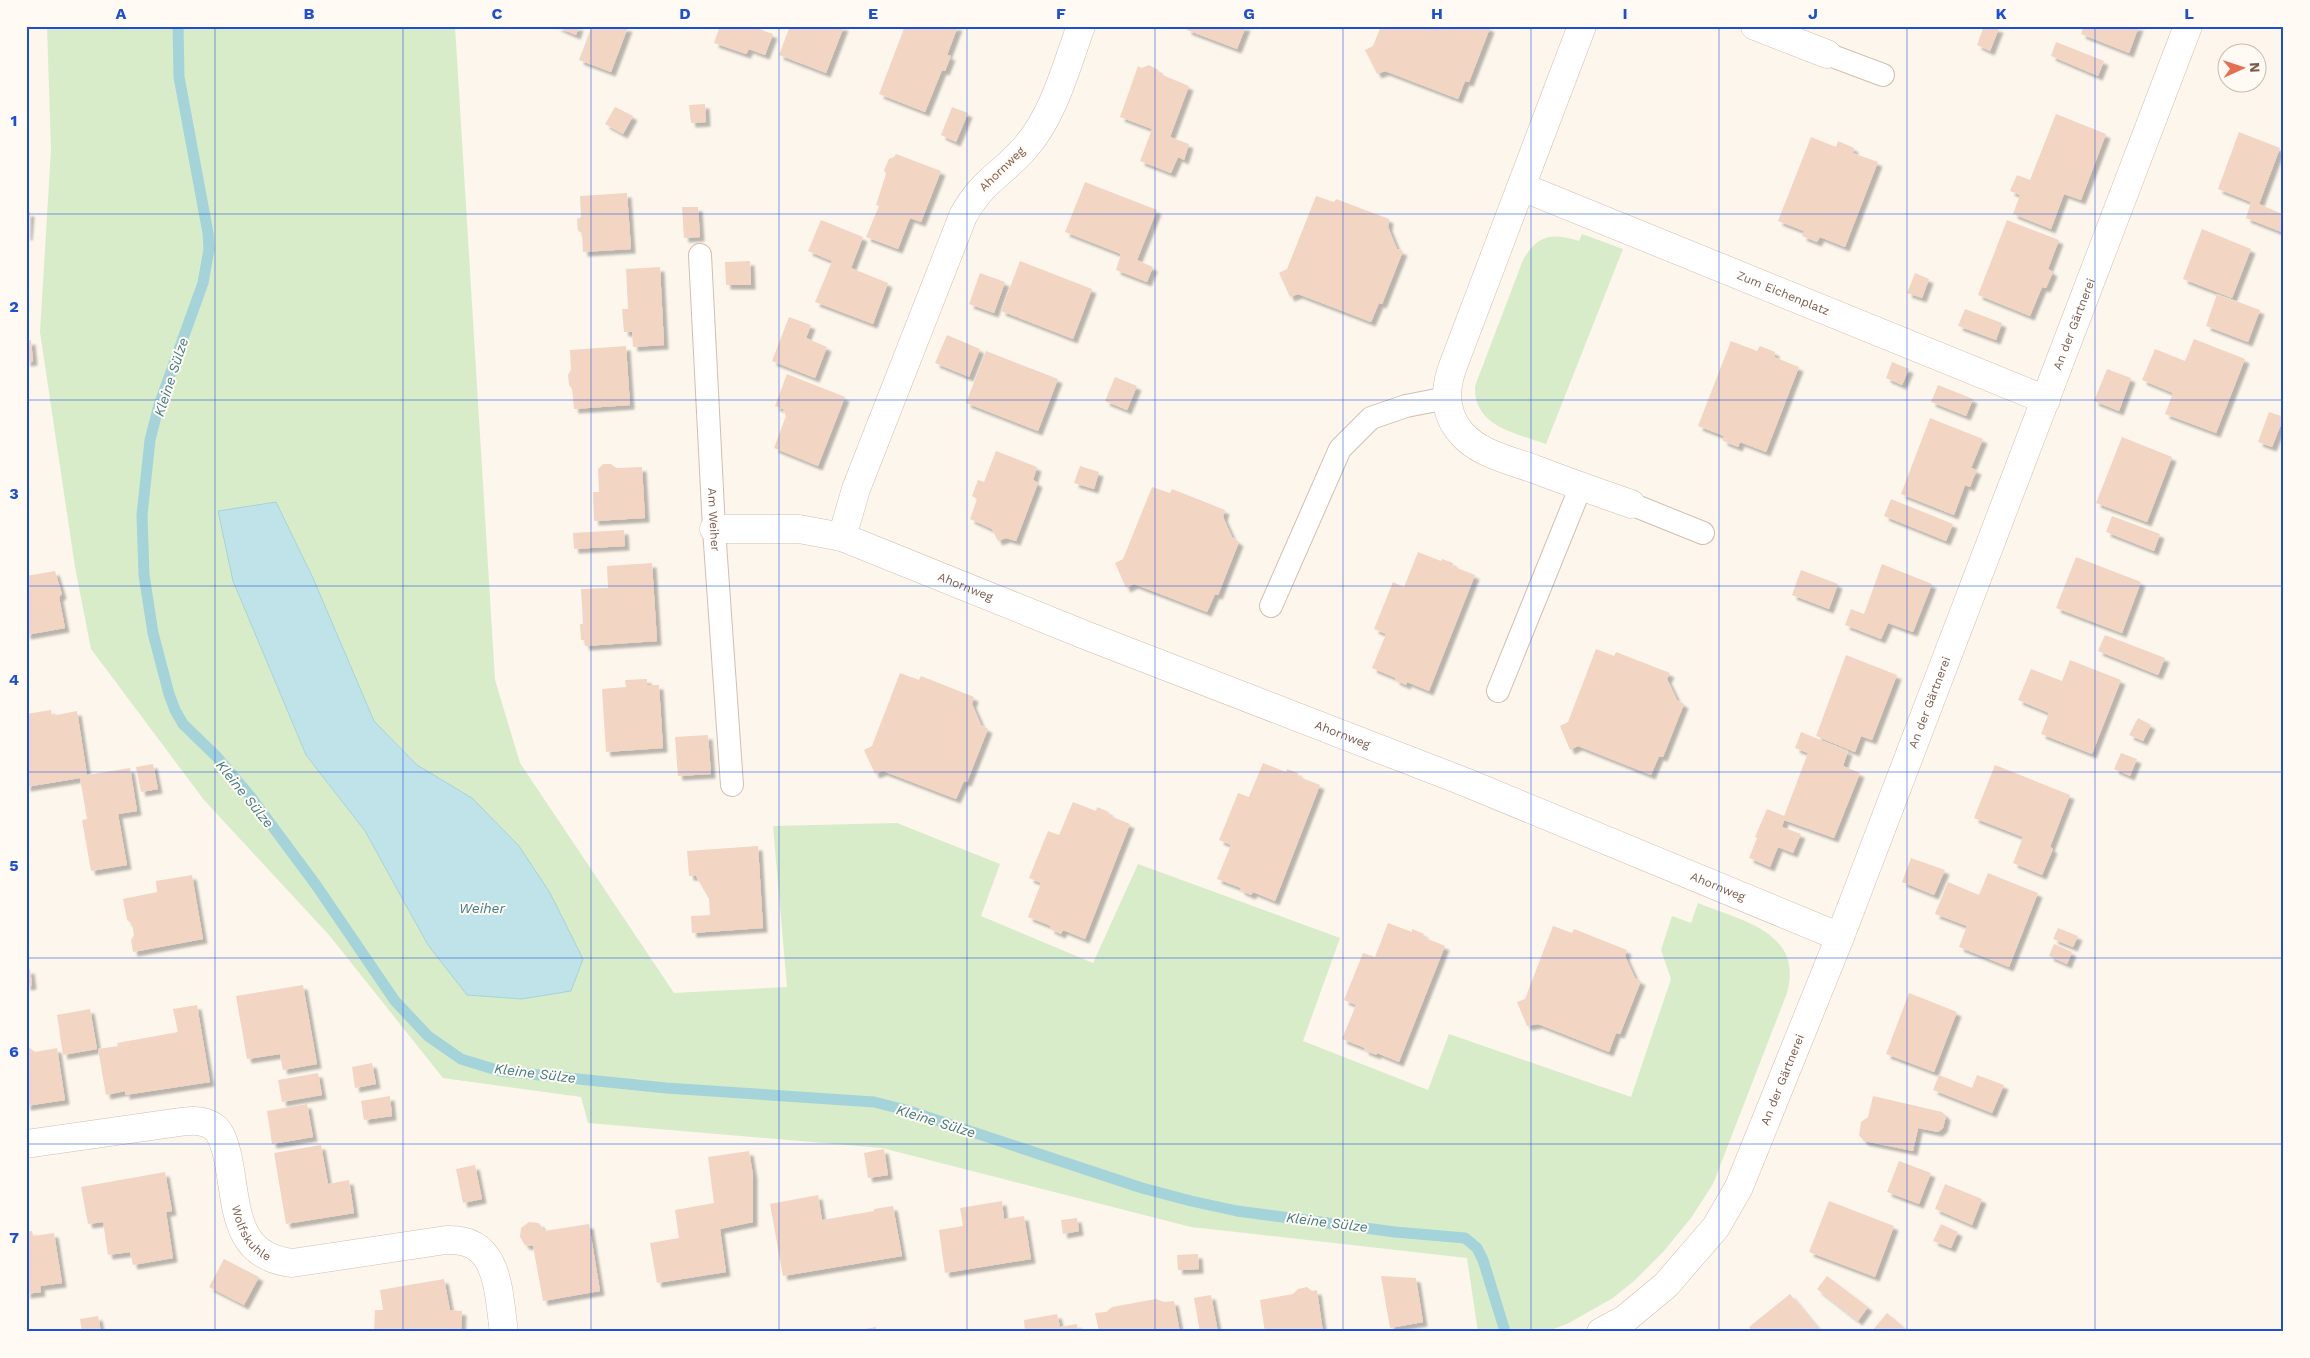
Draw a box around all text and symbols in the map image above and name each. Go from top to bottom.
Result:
text: A [116,4,127,23]
text: B [304,4,315,23]
text: C [492,4,503,23]
text: D [679,4,691,23]
text: E [868,4,878,23]
text: F [1056,4,1066,23]
text: G [1243,4,1255,23]
text: H [1431,4,1443,23]
text: I [1622,4,1628,23]
text: J [1808,4,1818,23]
text: K [1995,4,2007,23]
text: L [2184,4,2194,23]
north arrow [2218,42,2268,92]
text: N [2247,62,2263,73]
text: 1 [11,111,17,130]
street label: Ahornweg [976,143,1028,194]
street label: Zum Eichenplatz [1735,268,1832,318]
street label: An der Gärtnerei [2050,276,2098,372]
text: 2 [9,297,19,316]
water label: Kleine Sülze [151,336,191,418]
text: 3 [9,484,19,503]
street label: Am Weiher [705,487,723,552]
street label: Ahornweg [936,569,996,604]
street label: An der Gärtnerei [1906,655,1953,750]
text: 4 [9,670,19,689]
street label: Ahornweg [1313,718,1373,752]
water label: Kleine Sülze [213,757,277,831]
text: 5 [9,856,19,875]
street label: Ahornweg [1688,869,1748,904]
water label: Weiher [459,900,506,916]
street label: An der Gärtnerei [1758,1032,1807,1127]
text: 6 [9,1042,19,1061]
water label: Kleine Sülze [493,1060,577,1086]
water label: Kleine Sülze [894,1101,978,1141]
street label: Wolfskuhle [229,1204,273,1264]
water label: Kleine Sülze [1285,1209,1369,1235]
text: 7 [9,1228,19,1247]

